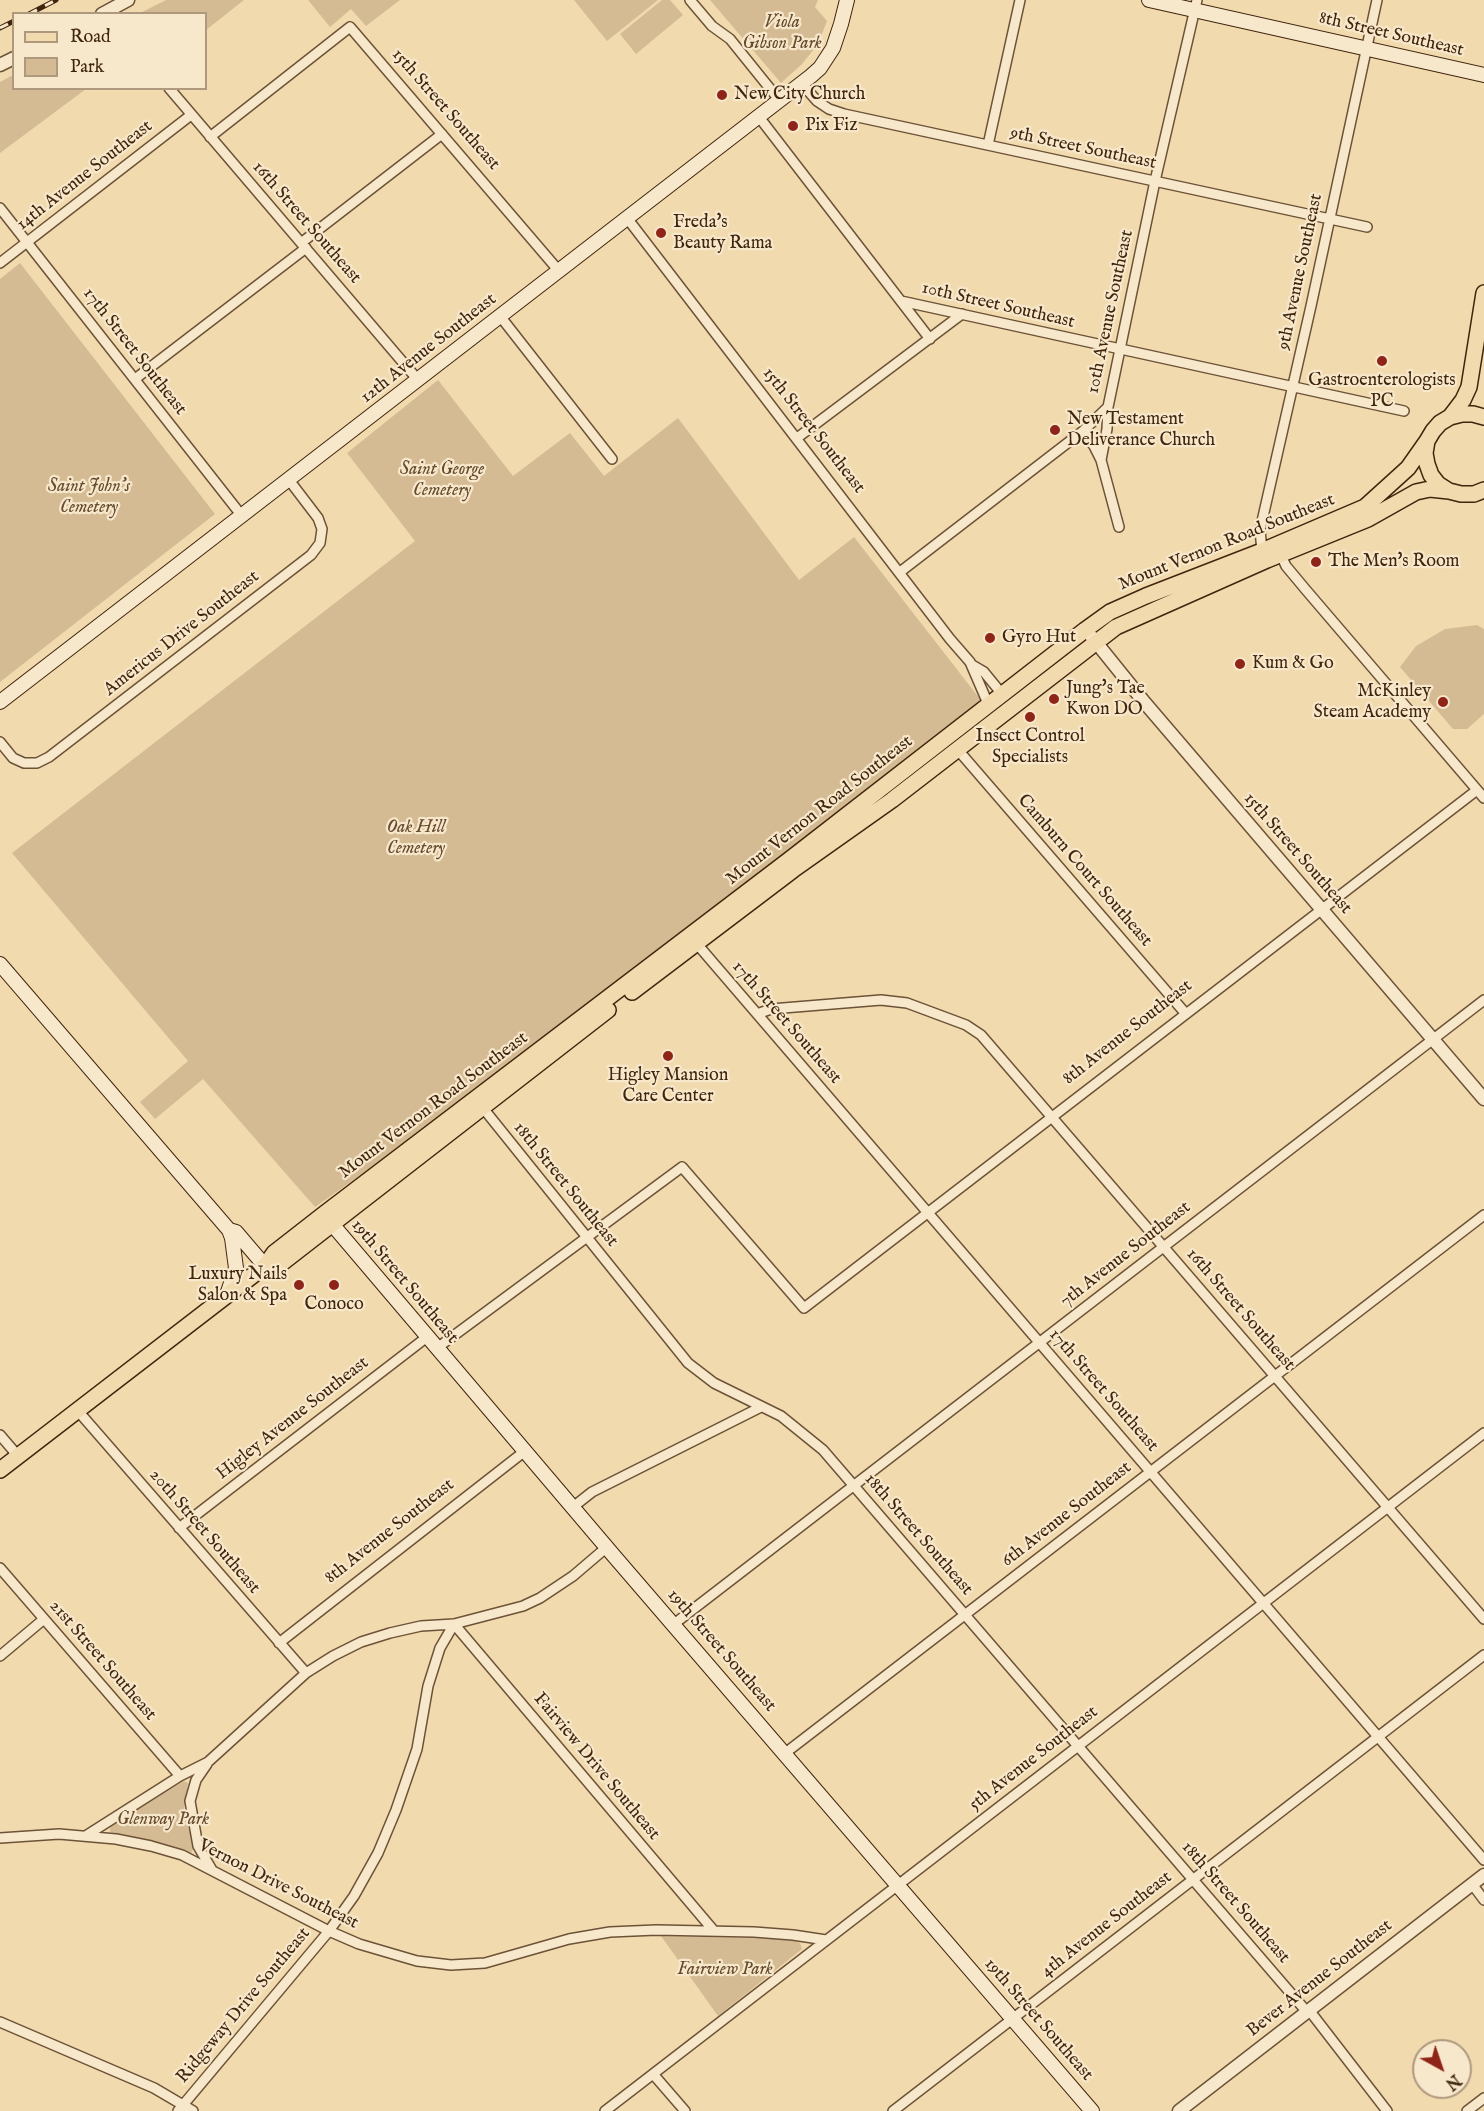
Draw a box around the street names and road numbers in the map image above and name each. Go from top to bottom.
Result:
street label: 8th Street Southeast [1317,8,1465,62]
street label: 15th Street Southeast [386,45,504,175]
street label: 14th Avenue Southeast [13,116,157,236]
street label: 9th Street Southeast [1008,123,1158,175]
street label: 16th Street Southeast [247,157,365,289]
street label: 9th Avenue Southeast [1274,192,1328,352]
street label: 10th Avenue Southeast [1083,228,1139,396]
street label: 10th Street Southeast [919,278,1077,334]
street label: 17th Street Southeast [77,284,191,420]
street label: 12th Avenue Southeast [357,289,501,409]
street label: 15th Street Southeast [757,364,869,498]
street label: Mount Vernon Road Southeast [1116,490,1338,596]
street label: Americus Drive Southeast [100,567,264,701]
street label: Mount Vernon Road Southeast [722,731,918,891]
street label: 15th Street Southeast [1238,789,1356,919]
street label: Camburn Court Southeast [1012,791,1156,951]
street label: 17th Street Southeast [727,957,845,1089]
street label: 8th Avenue Southeast [1059,976,1197,1090]
street label: Mount Vernon Road Southeast [335,1028,533,1184]
street label: 18th Street Southeast [508,1118,622,1252]
street label: 7th Avenue Southeast [1057,1197,1195,1313]
street label: 19th Street Southeast [346,1216,462,1348]
street label: 16th Street Southeast [1181,1244,1299,1376]
street label: 17th Street Southeast [1044,1325,1162,1457]
street label: Higley Avenue Southeast [213,1353,373,1485]
street label: 6th Avenue Southeast [998,1458,1136,1572]
street label: 20th Street Southeast [144,1465,264,1599]
street label: 18th Street Southeast [859,1470,977,1600]
street label: 8th Avenue Southeast [321,1475,459,1589]
street label: 19th Street Southeast [662,1585,780,1717]
street label: 21st Street Southeast [44,1596,160,1726]
street label: Fairview Drive Southeast [528,1689,664,1845]
street label: 5th Avenue Southeast [965,1702,1103,1816]
street label: Vernon Drive Southeast [194,1835,362,1935]
street label: 18th Street Southeast [1176,1838,1294,1968]
street label: 4th Avenue Southeast [1037,1867,1177,1983]
street label: Bever Avenue Southeast [1243,1916,1397,2042]
street label: Ridgeway Drive Southeast [173,1924,315,2088]
street label: 19th Street Southeast [979,1954,1097,2086]

